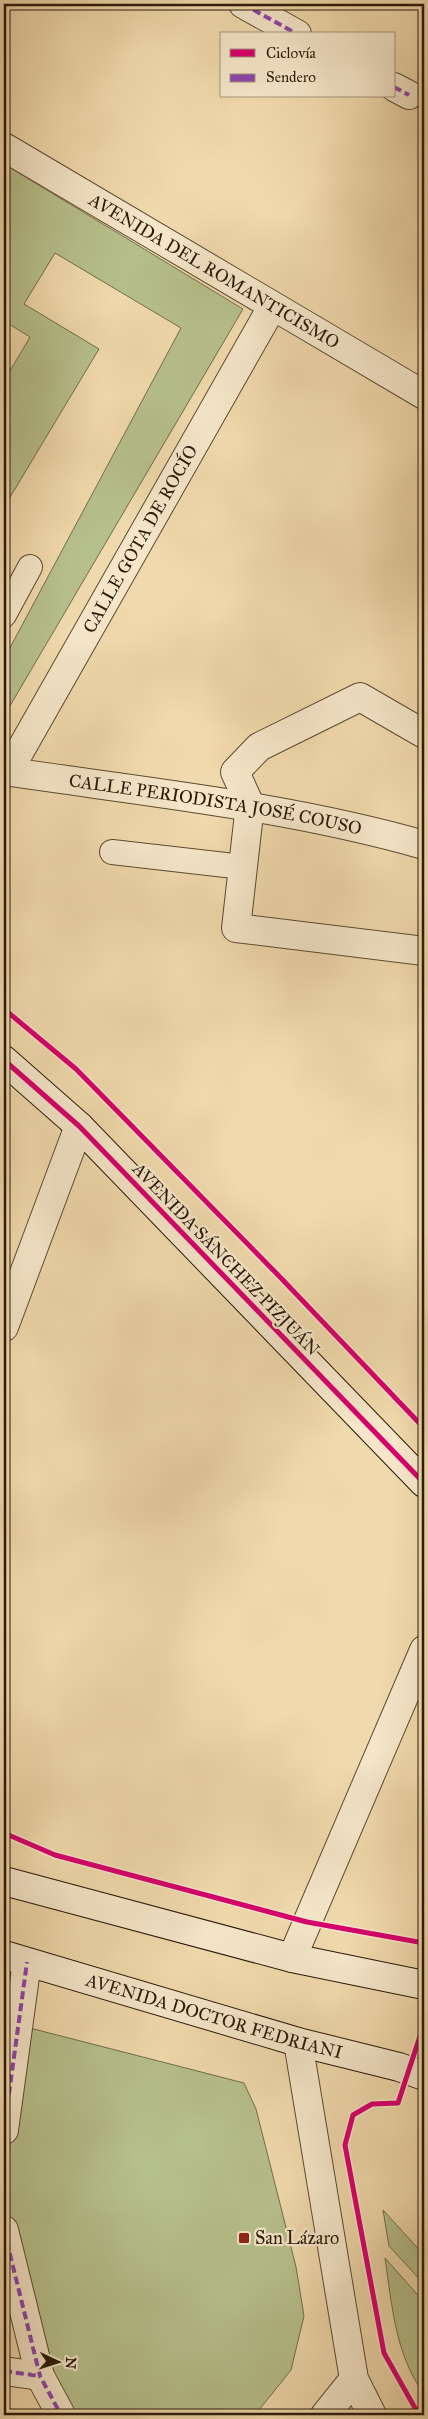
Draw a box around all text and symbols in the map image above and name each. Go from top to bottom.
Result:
legend [220,32,396,98]
text: Ciclovía [266,44,317,62]
text: Sendero [266,68,316,86]
street label: AVENIDA DEL ROMANTICISMO [84,188,343,354]
street label: CALLE GOTA DE ROCÍO [78,441,202,637]
street label: CALLE PERIODISTA JOSÉ COUSO [67,769,364,840]
street label: AVENIDA SÁNCHEZ PIZJUÁN [126,1156,326,1361]
street label: AVENIDA DOCTOR FEDRIANI [82,1969,345,2064]
place label: San Lázaro [255,2227,339,2249]
marker: San Lázaro [237,2231,251,2245]
north arrow [32,2336,82,2386]
text: N [62,2356,79,2370]

